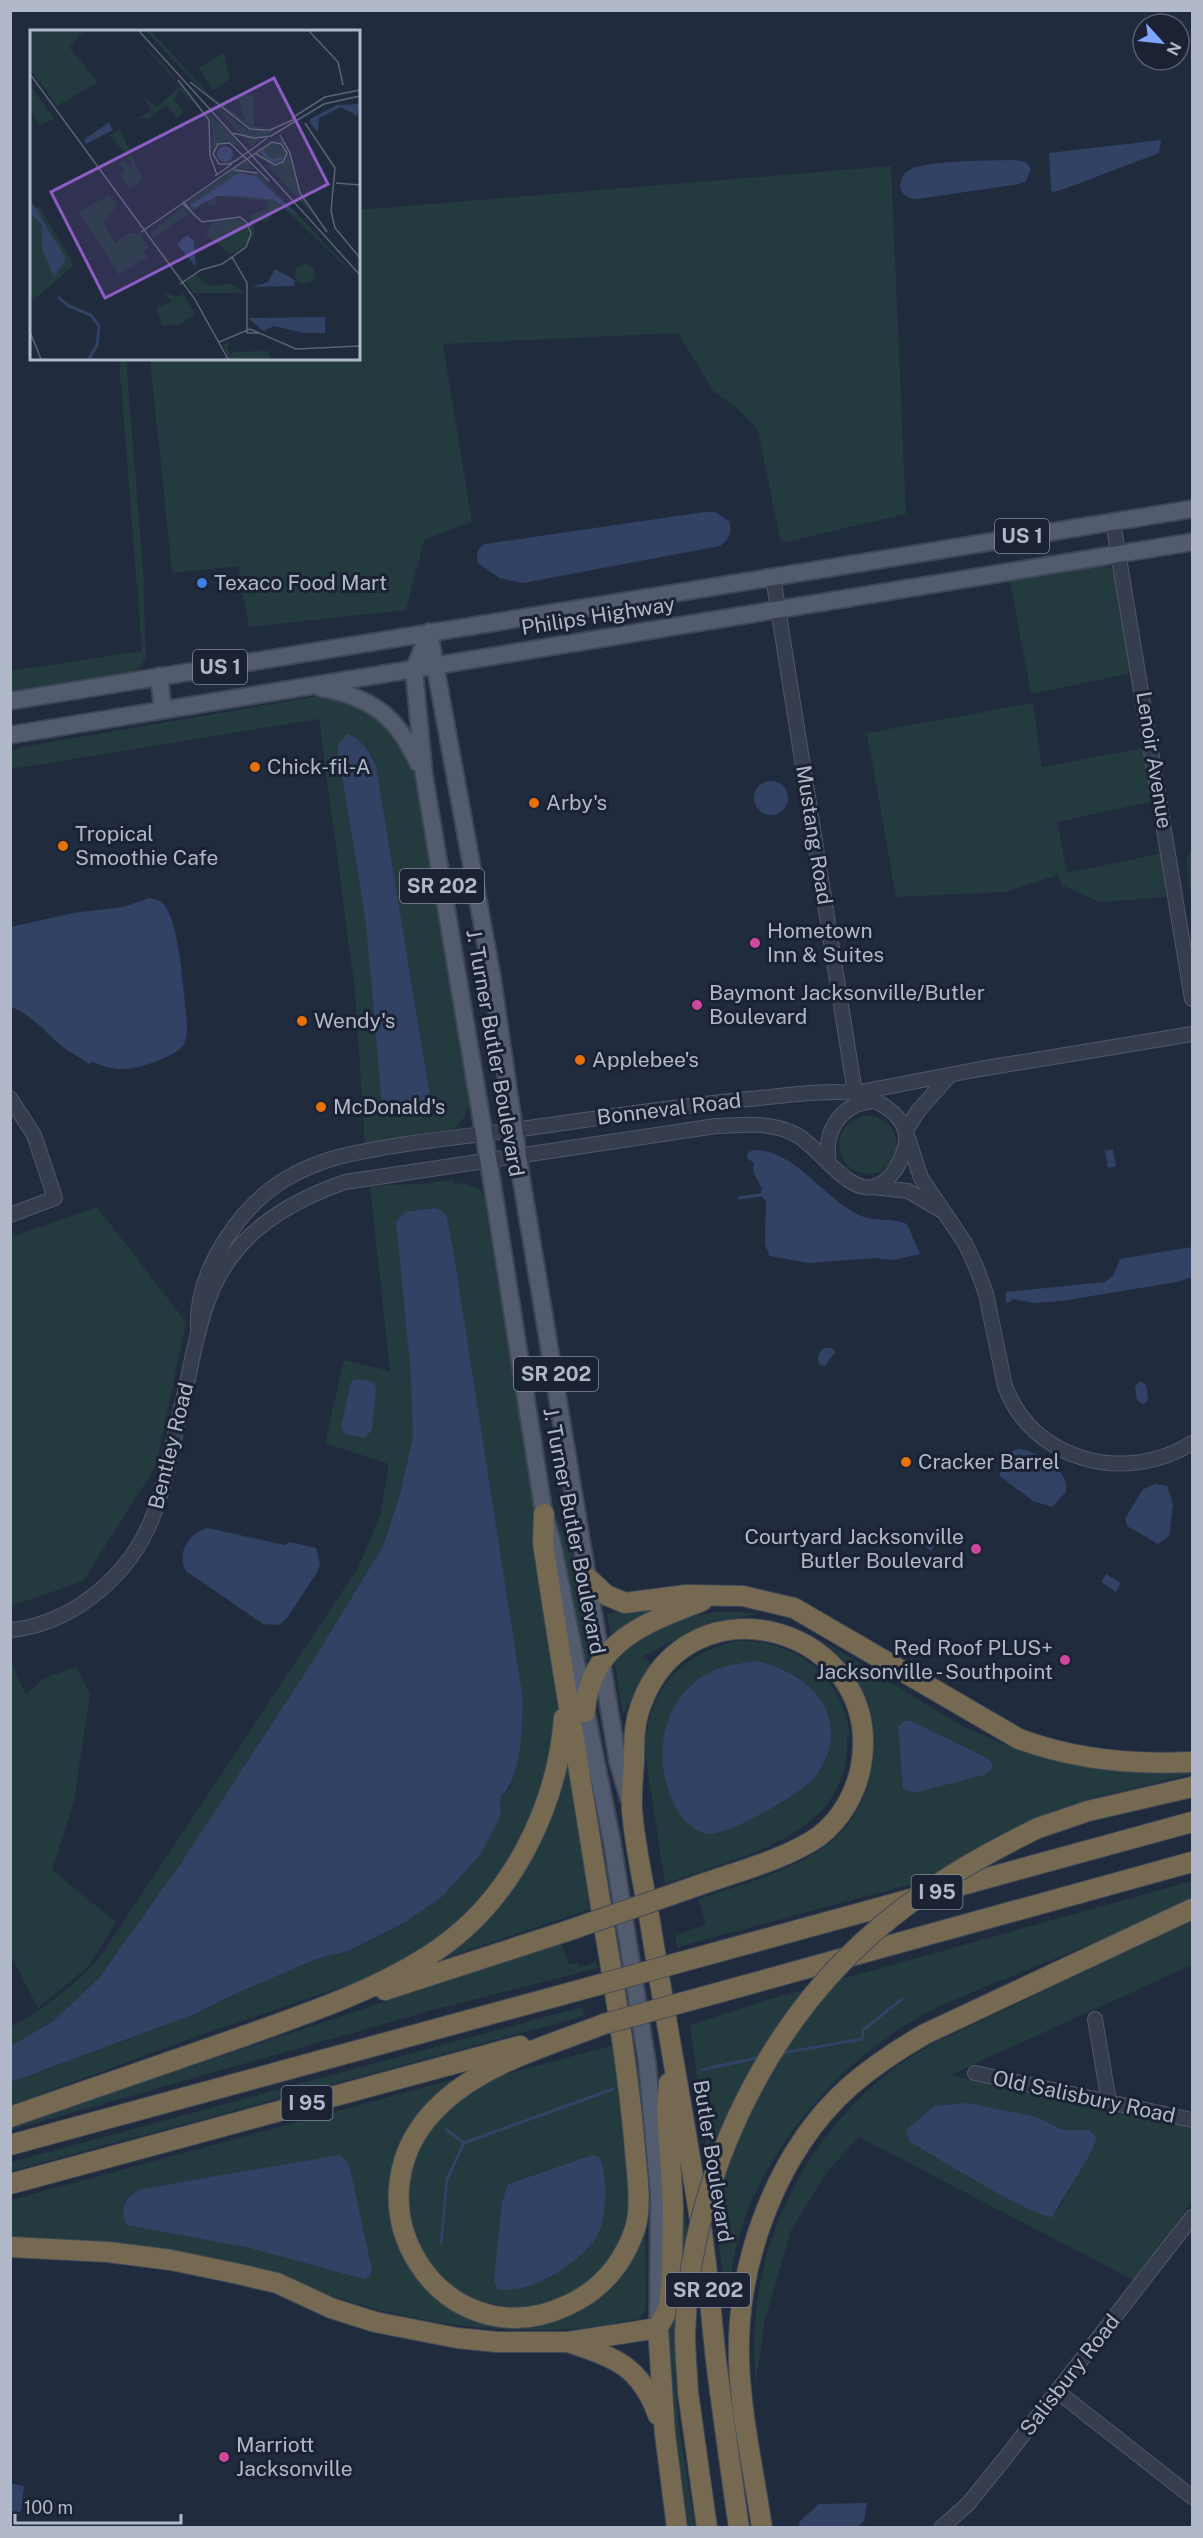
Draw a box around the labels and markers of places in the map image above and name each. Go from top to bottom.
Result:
place label: Texaco Food Mart [214,570,387,595]
marker: Texaco Food Mart [195,576,209,590]
place label: Chick-fil-A [267,754,371,779]
marker: Chick-fil-A [248,760,262,774]
place label: Arby's [546,790,607,815]
marker: Arby's [527,796,541,810]
place label: Tropical Smoothie Cafe [75,821,219,870]
marker: Tropical Smoothie Cafe [56,839,70,853]
place label: Hometown Inn & Suites [767,918,884,967]
marker: Hometown Inn & Suites [748,936,762,950]
place label: Baymont Jacksonville/Butler Boulevard [709,980,985,1029]
marker: Baymont Jacksonville/Butler Boulevard [690,998,704,1012]
place label: Wendy's [314,1008,395,1033]
marker: Wendy's [295,1014,309,1028]
place label: Applebee's [592,1047,699,1072]
marker: Applebee's [573,1053,587,1067]
place label: McDonald's [333,1094,445,1119]
marker: McDonald's [314,1100,328,1114]
place label: Cracker Barrel [918,1449,1060,1474]
marker: Cracker Barrel [899,1455,913,1469]
place label: Courtyard Jacksonville Butler Boulevard [745,1524,964,1573]
marker: Courtyard Jacksonville Butler Boulevard [969,1542,983,1556]
place label: Red Roof PLUS+ Jacksonville - Southpoint [816,1635,1053,1684]
marker: Red Roof PLUS+ Jacksonville - Southpoint [1058,1653,1072,1667]
place label: Marriott Jacksonville [236,2432,353,2481]
marker: Marriott Jacksonville [217,2450,231,2464]

